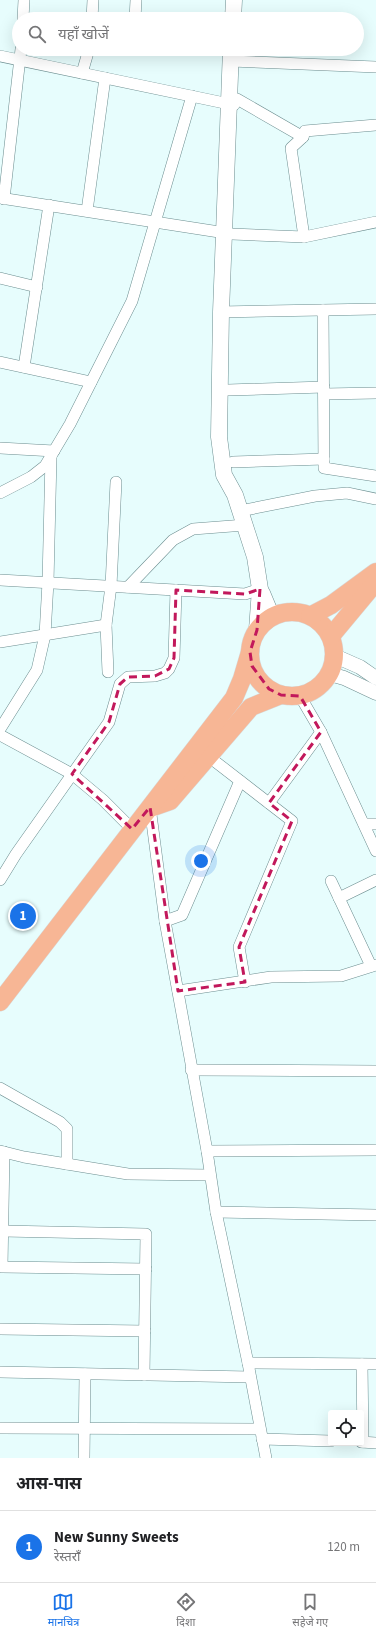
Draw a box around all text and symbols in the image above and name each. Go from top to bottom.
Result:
search box [12,12,364,56]
icon: search [26,23,48,45]
text: यहाँ खोजें [58,24,109,45]
your location [191,851,211,871]
pin: 1 [10,901,36,931]
map controls [328,1410,364,1446]
button: locate [328,1410,364,1446]
text: आस-पास [16,1472,82,1496]
text: New Sunny Sweets [54,1527,179,1548]
text: 1 [26,1538,32,1556]
text: 120 m [327,1538,360,1556]
text: रेस्तराँ [54,1548,80,1566]
tab: मानचित्र [48,1591,79,1630]
tab: दिशा [175,1591,197,1630]
tab: सहेजे गए [292,1591,328,1630]

